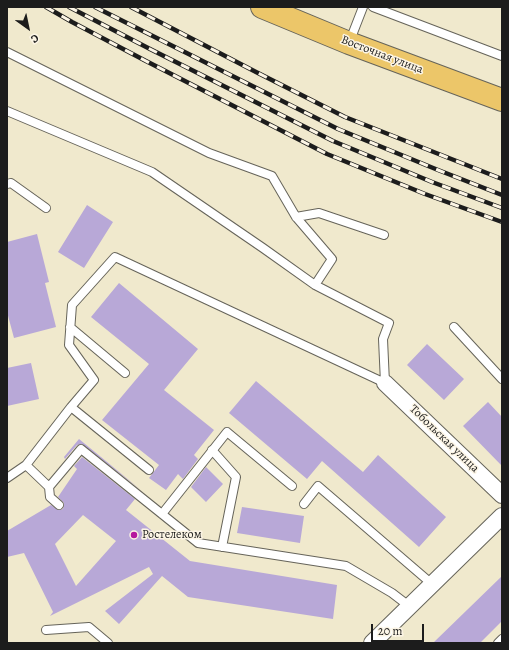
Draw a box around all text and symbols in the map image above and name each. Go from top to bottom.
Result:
north arrow [8,8,48,48]
text: С [28,30,42,47]
street label: Восточная улица [339,33,425,77]
street label: Тобольская улица [406,402,482,476]
place label: Ростелеком [142,528,202,542]
marker: Ростелеком [129,530,139,540]
scale bar [373,616,426,642]
text: 20 m [378,623,402,639]

